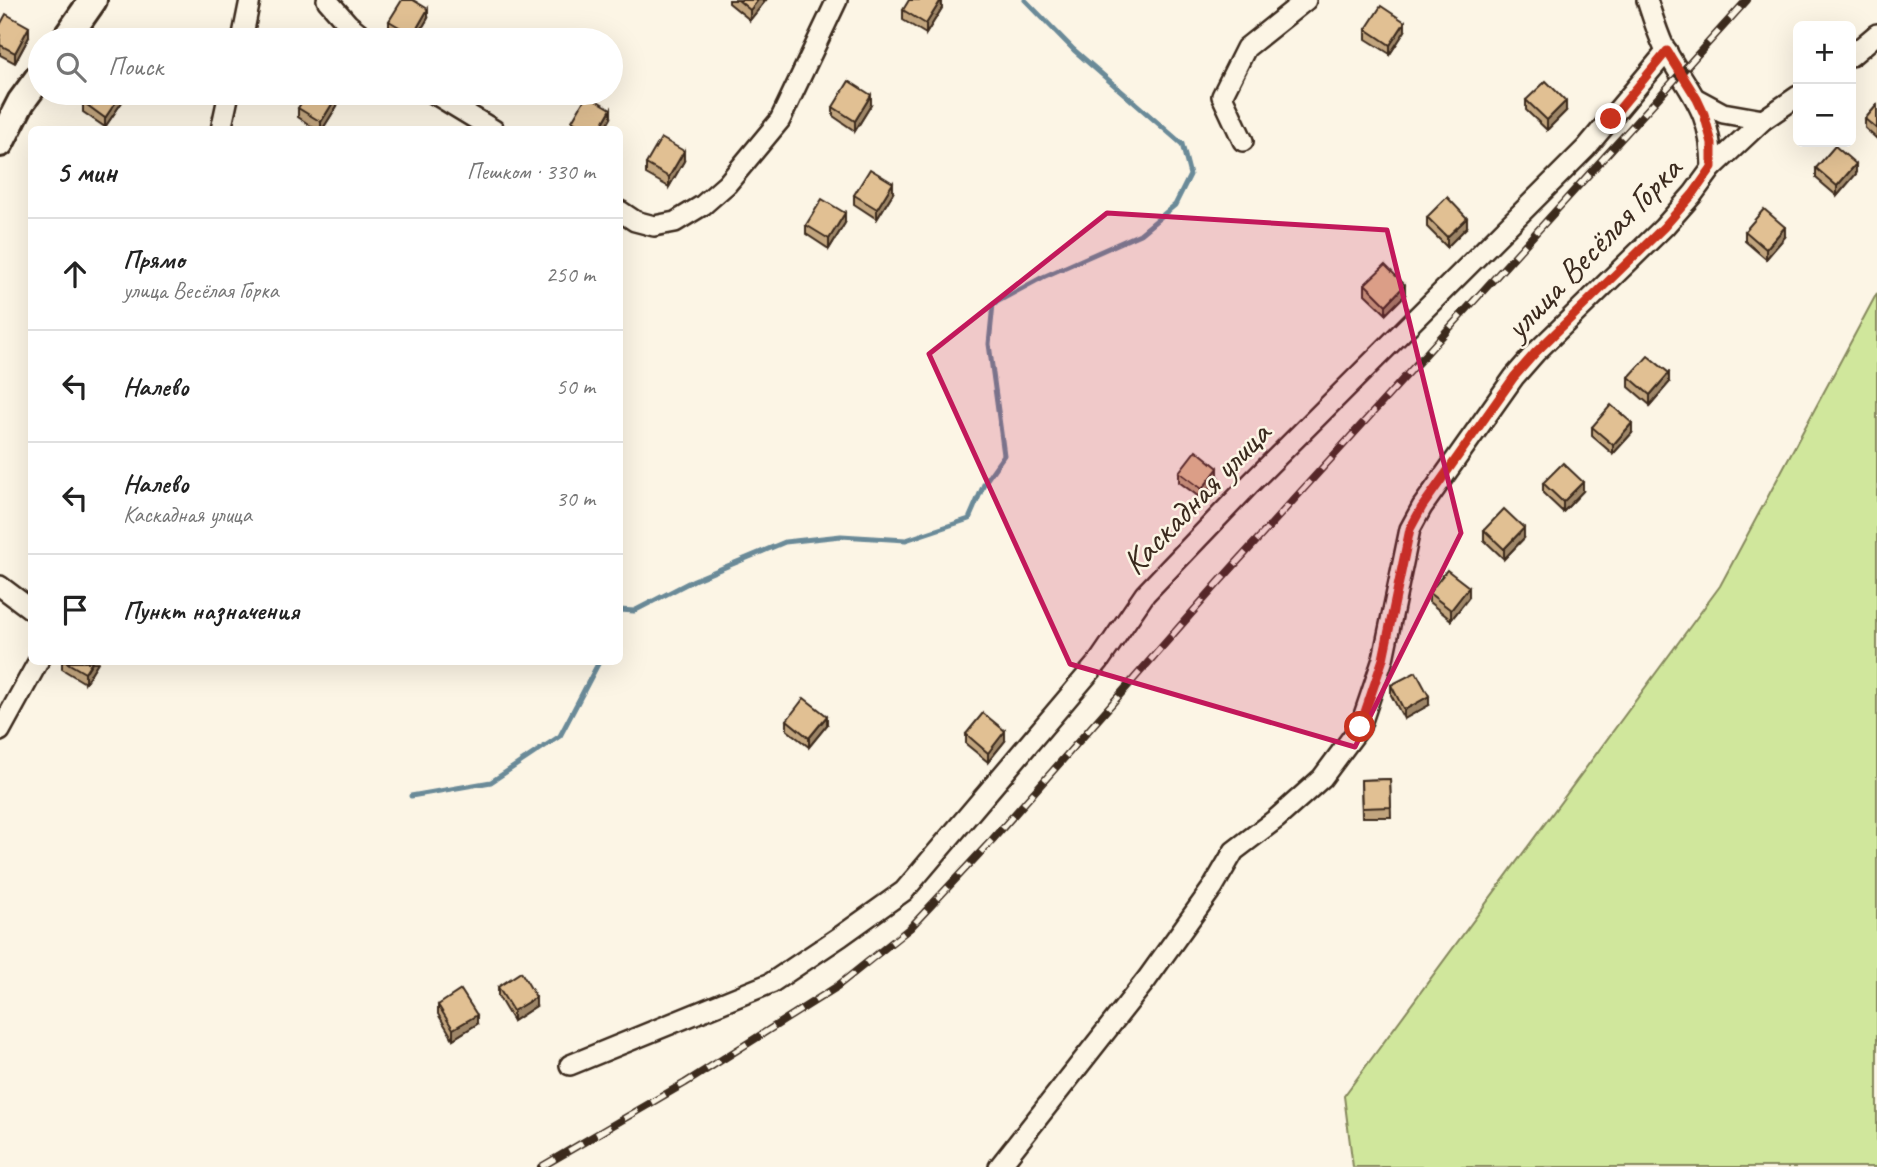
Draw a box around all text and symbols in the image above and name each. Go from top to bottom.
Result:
map controls [1793,21,1856,147]
button: + [1793,21,1856,84]
search box [28,28,623,105]
icon: search [52,48,90,86]
text: Поиск [108,50,163,83]
button: − [1793,84,1856,147]
route end [1595,103,1626,134]
street label: улица Весёлая Горка [1493,145,1693,350]
text: 5 мин [56,153,117,191]
text: Пешком · 330 m [467,157,595,186]
text: Прямо [123,243,185,276]
icon: ahead [56,255,94,293]
text: 250 m [546,260,595,289]
text: улица Весёлая Горка [123,276,279,305]
icon: left [56,367,94,405]
text: Налево [123,370,189,403]
text: 50 m [556,372,595,401]
street label: Каскадная улица [1112,410,1282,584]
text: Налево [123,467,189,500]
icon: left [56,479,94,517]
text: 30 m [556,484,595,513]
text: Каскадная улица [123,500,252,529]
icon: arrive [56,591,94,629]
text: Пункт назначения [123,594,299,627]
route start [1344,711,1375,742]

